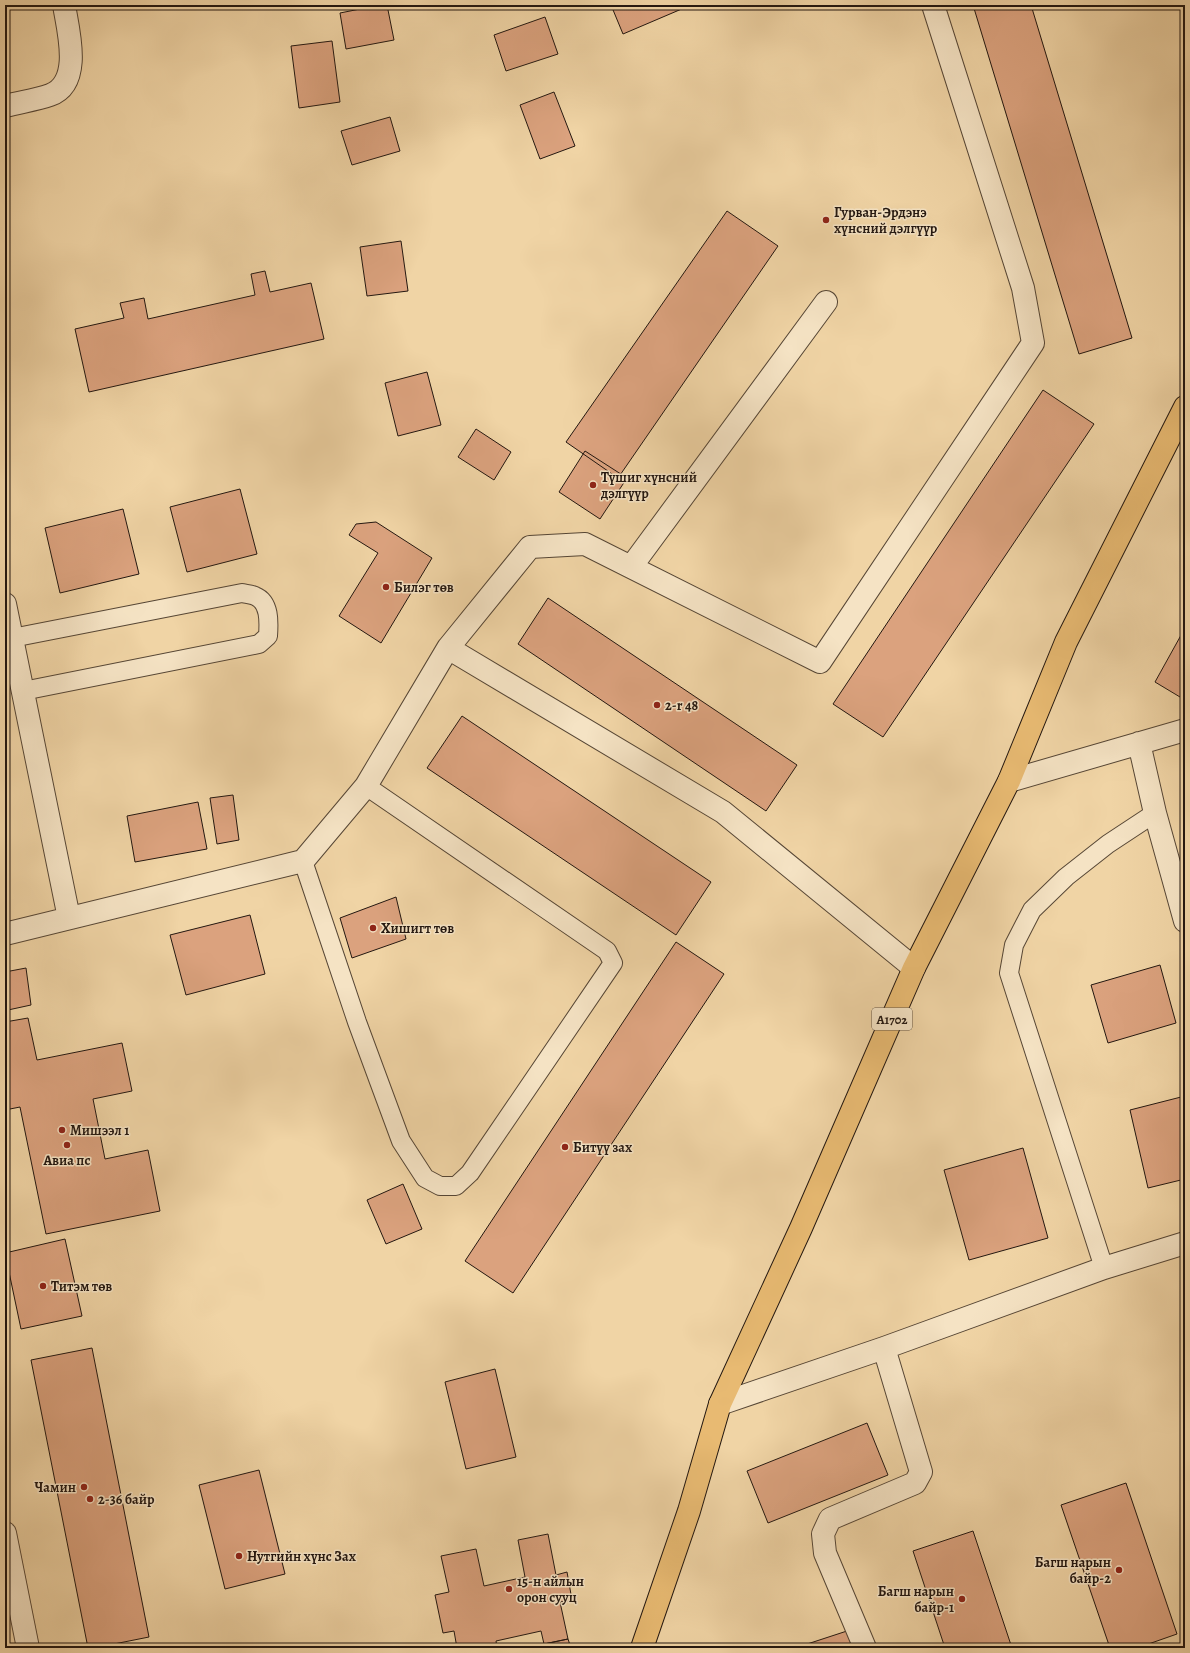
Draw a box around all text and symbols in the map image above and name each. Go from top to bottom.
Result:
place label: Гурван-Эрдэнэ хүнсний дэлгүүр [834,203,938,238]
marker: Гурван-Эрдэнэ хүнсний дэлгүүр [821,215,831,225]
place label: Түшиг хүнсний дэлгүүр [600,468,697,503]
marker: Түшиг хүнсний дэлгүүр [588,480,598,490]
place label: Билэг төв [394,578,454,597]
marker: Билэг төв [381,582,391,592]
place label: 2-r 48 [665,696,699,715]
marker: 2-r 48 [652,700,662,710]
place label: Хишигт төв [381,919,454,938]
marker: Хишигт төв [368,923,378,933]
road number: A1702 [872,1008,912,1030]
place label: Мишээл 1 [70,1121,129,1140]
marker: Мишээл 1 [57,1125,67,1135]
place label: Битүү зах [573,1138,633,1157]
marker: Авиа пс [62,1140,72,1150]
marker: Битүү зах [560,1142,570,1152]
place label: Авиа пс [43,1151,90,1170]
place label: Титэм төв [51,1277,112,1296]
marker: Титэм төв [38,1281,48,1291]
place label: Чамин [35,1478,76,1497]
marker: Чамин [79,1482,89,1492]
place label: 2-36 байр [98,1490,155,1509]
marker: 2-36 байр [85,1494,95,1504]
place label: Нутгийн хүнс Зах [247,1547,357,1566]
marker: Нутгийн хүнс Зах [234,1551,244,1561]
place label: Багш нарын байр-2 [1035,1553,1111,1588]
marker: Багш нарын байр-2 [1114,1565,1124,1575]
place label: 15-н айлын орон сууц [517,1572,584,1607]
place label: Багш нарын байр-1 [878,1582,954,1617]
marker: 15-н айлын орон сууц [504,1584,514,1594]
marker: Багш нарын байр-1 [957,1594,967,1604]

